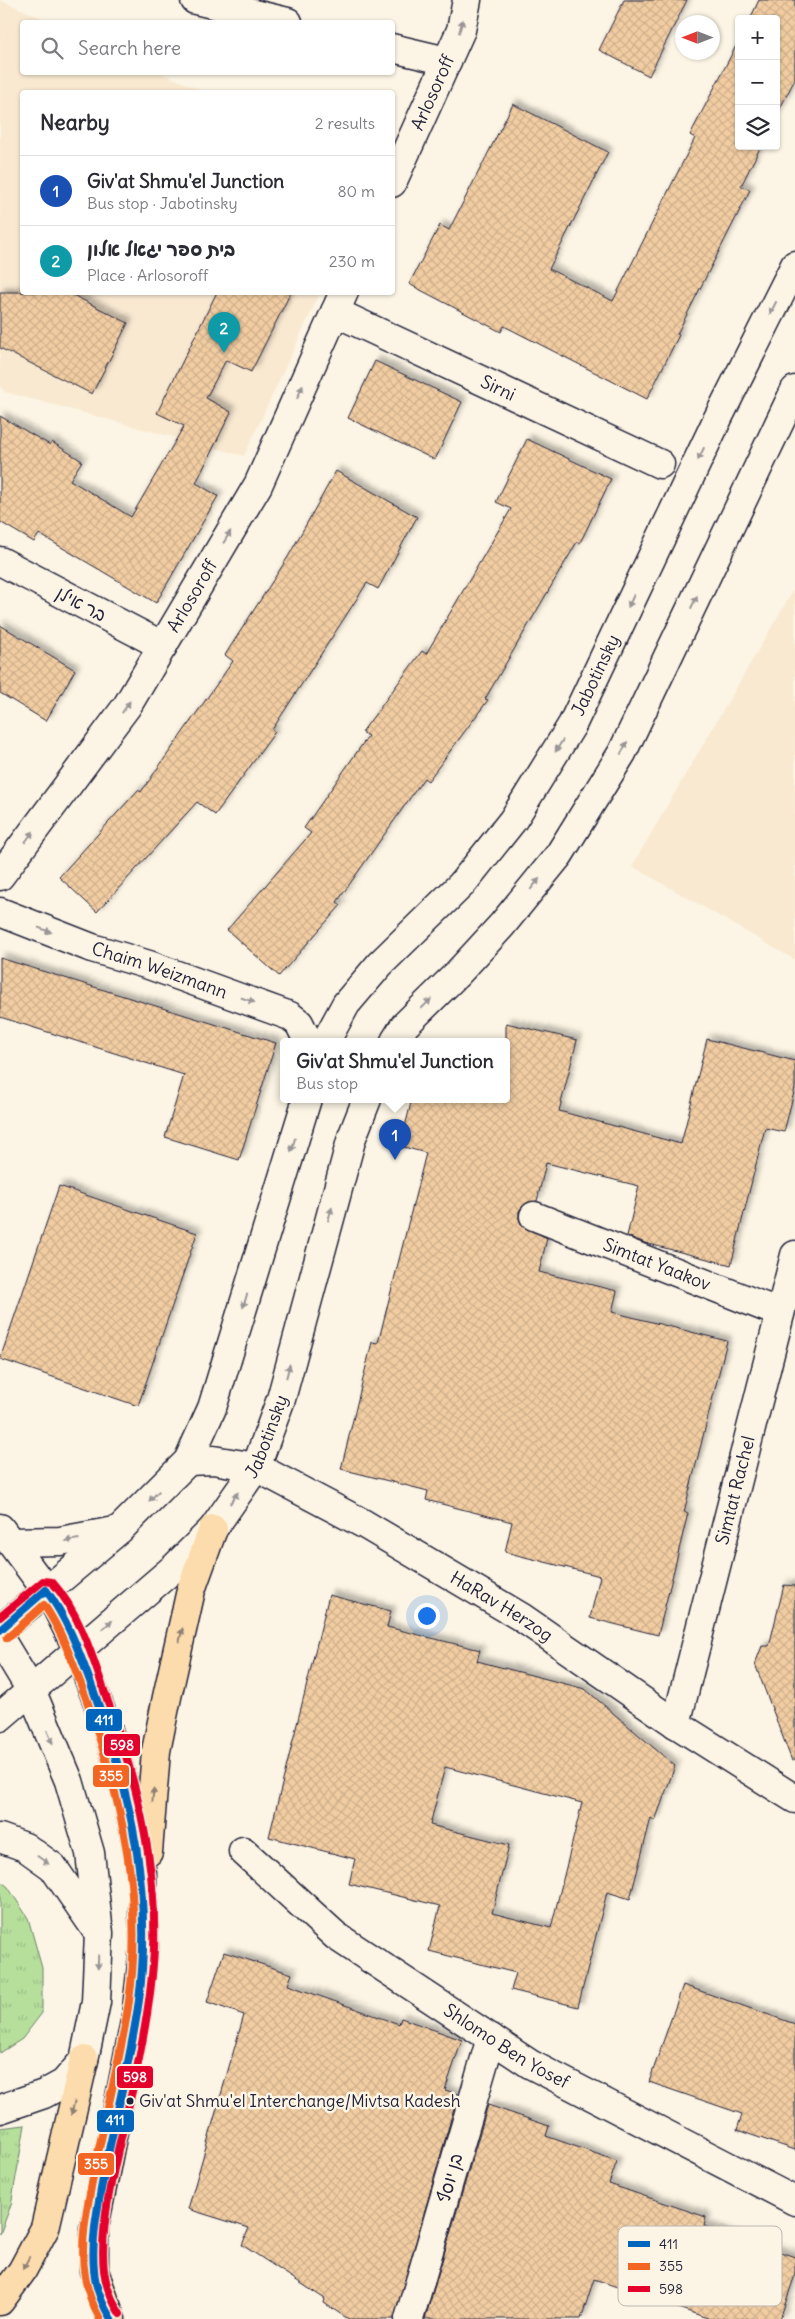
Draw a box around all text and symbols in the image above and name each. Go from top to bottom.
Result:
north arrow [675,15,720,60]
map controls [735,15,780,150]
button: + [735,15,780,60]
one-way arrow [457,19,465,34]
search box [20,20,395,75]
icon: search [38,34,66,62]
text: Search here [78,36,181,60]
street label: Arlosoroff [405,50,460,134]
button: − [735,60,780,105]
button: layers [735,105,780,150]
text: Nearby [40,109,110,136]
text: 2 results [315,113,375,133]
text: Giv'at Shmu'el Junction [87,169,284,193]
text: 1 [53,181,59,201]
text: 80 m [337,181,375,201]
text: Bus stop · Jabotinsky [87,193,238,213]
text: בית ספר יגאל אלון [87,237,235,261]
text: 2 [52,251,60,271]
text: 230 m [329,251,375,271]
text: Place · Arlosoroff [87,265,208,285]
one-way arrow [769,301,777,315]
pin: 2 [208,312,240,353]
street label: Sirni [477,370,519,406]
one-way arrow [296,385,304,399]
one-way arrow [696,447,704,461]
one-way arrow [223,531,232,544]
street label: Arlosoroff [161,554,223,636]
street label: בר אילן [52,581,110,626]
one-way arrow [627,593,635,608]
one-way arrow [690,595,698,609]
street label: Jabotinsky [566,630,624,719]
one-way arrow [121,700,131,713]
one-way arrow [555,740,564,753]
one-way arrow [620,741,628,756]
one-way arrow [24,830,34,844]
one-way arrow [530,878,541,891]
one-way arrow [38,926,53,934]
street label: Chaim Weizmann [89,937,231,1003]
one-way arrow [241,997,256,1004]
one-way arrow [420,998,432,1010]
popup [280,1038,510,1103]
text: Giv'at Shmu'el Junction [296,1049,494,1073]
text: Bus stop [296,1073,358,1093]
pin: 1 [379,1119,411,1160]
one-way arrow [288,1138,296,1153]
one-way arrow [327,1207,335,1222]
street label: Simtat Yaakov [600,1232,714,1296]
one-way arrow [241,1294,249,1309]
one-way arrow [284,1364,292,1379]
street label: Jabotinsky [240,1391,293,1483]
street label: Simtat Rachel [710,1434,760,1547]
one-way arrow [148,1490,160,1502]
one-way arrow [229,1491,239,1505]
one-way arrow [63,1536,79,1544]
street label: HaRav Herzog [446,1566,557,1646]
your location [414,1603,440,1629]
one-way arrow [101,1619,113,1631]
one-way arrow [177,1627,185,1642]
line badge: 411 [85,1708,123,1732]
text: 411 [94,1711,114,1729]
one-way arrow [47,1730,55,1744]
line badge: 598 [103,1733,141,1757]
text: 598 [110,1736,134,1754]
line badge: 355 [92,1764,130,1788]
text: 355 [99,1767,123,1785]
one-way arrow [149,1786,157,1802]
one-way arrow [36,1855,50,1865]
one-way arrow [93,1954,101,1970]
street label: Shlomo Ben Yosef [439,1998,574,2094]
line badge: 598 [116,2065,154,2089]
text: 598 [123,2068,147,2086]
place label: Giv'at Shmu'el Interchange/Mivtsa Kadesh [139,2090,461,2112]
marker: Giv'at Shmu'el Interchange/Mivtsa Kadesh [125,2096,135,2106]
one-way arrow [69,2101,77,2116]
line badge: 411 [96,2109,135,2133]
text: 411 [105,2111,125,2129]
street label: בן יוסף [432,2151,467,2205]
line badge: 355 [77,2152,115,2176]
text: 355 [84,2155,108,2173]
legend [618,2226,782,2306]
text: 411 [659,2235,678,2253]
one-way arrow [22,2256,31,2269]
text: 355 [659,2257,683,2275]
text: 598 [659,2280,683,2298]

